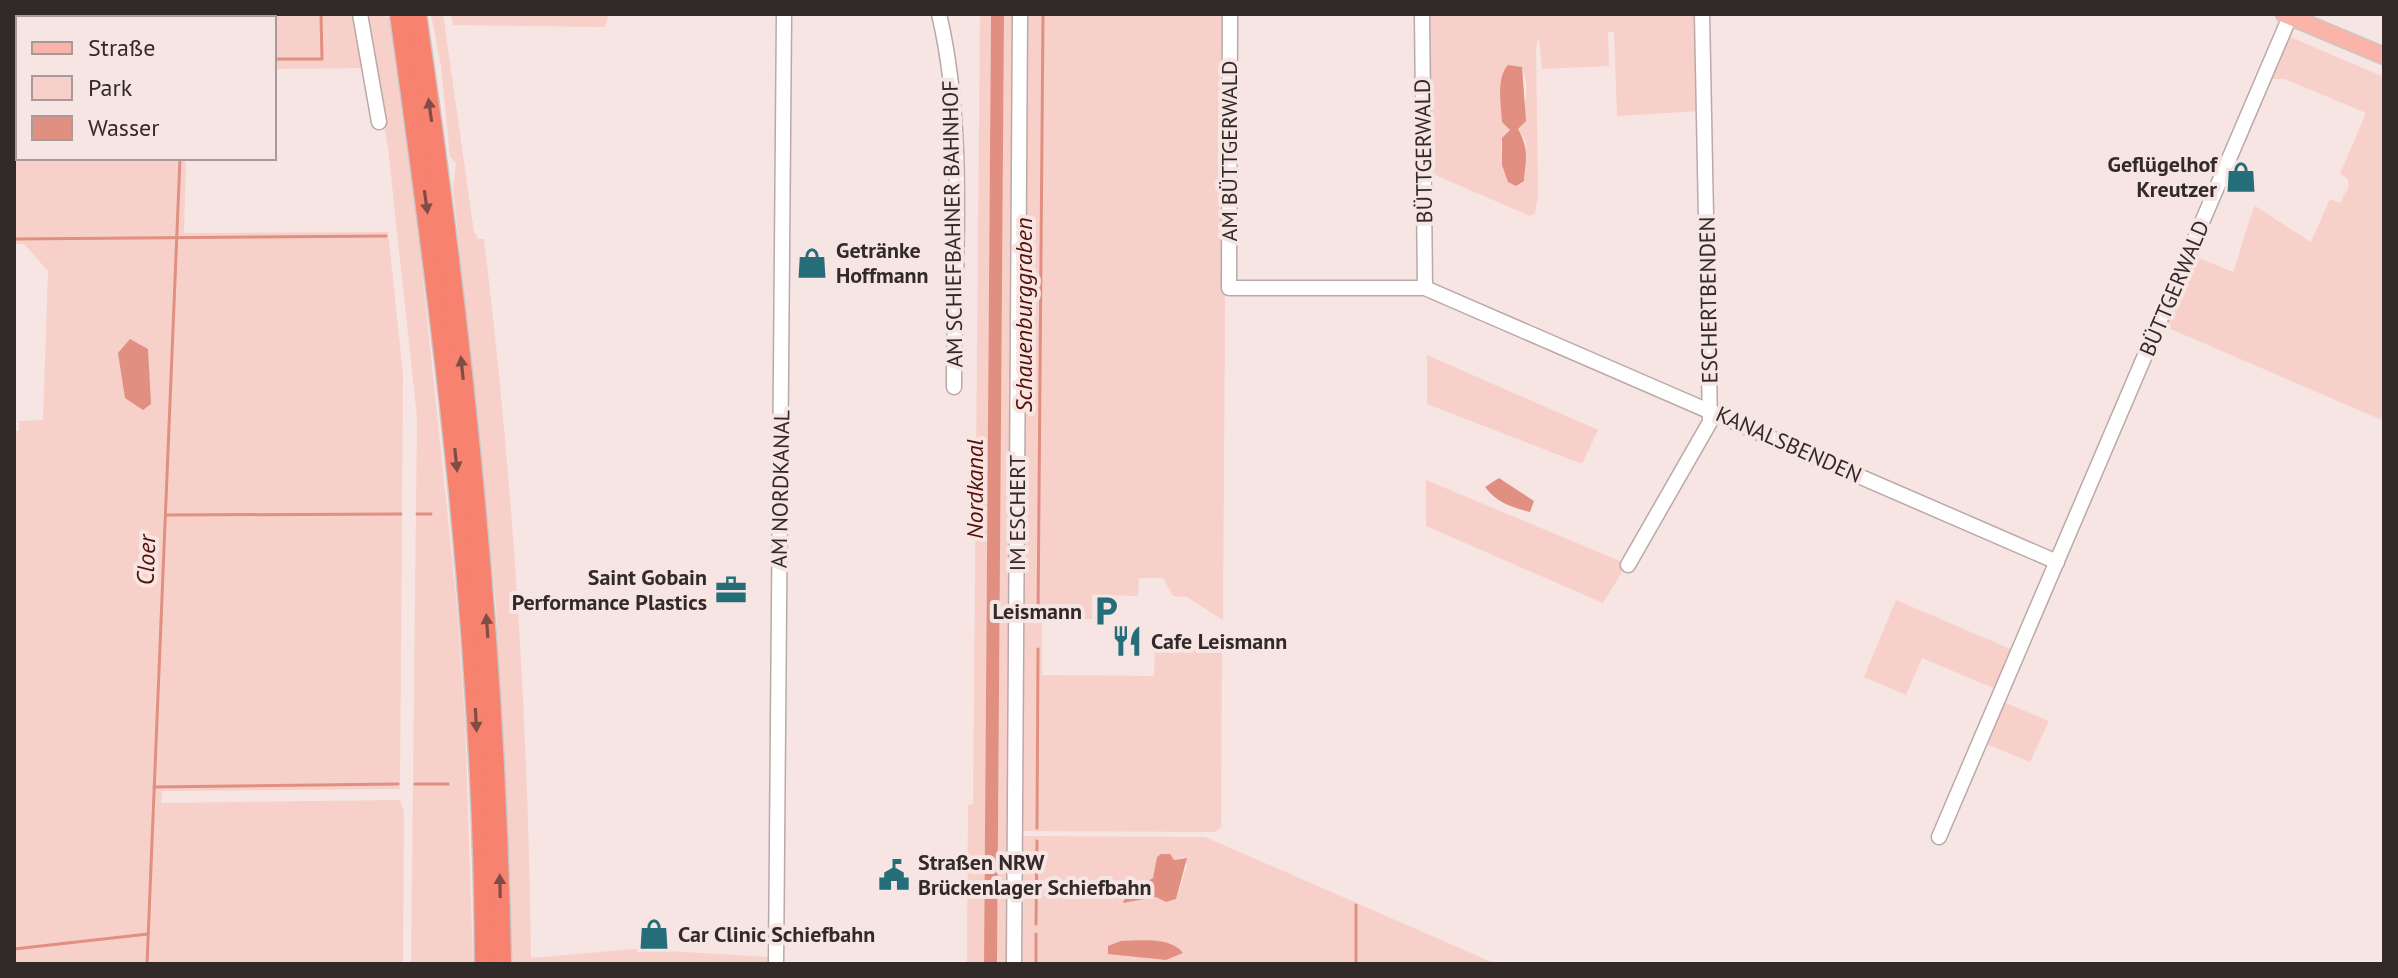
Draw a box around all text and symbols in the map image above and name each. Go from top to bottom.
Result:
legend [16,16,276,160]
text: Straße [88,32,155,63]
street label: AM BÜTTGERWALD [1215,61,1243,241]
text: Park [88,72,133,103]
street label: BÜTTGERWALD [1408,78,1438,224]
street label: AM SCHIEFBAHNER BAHNHOF [935,80,969,368]
one-way arrow [423,97,436,122]
text: Wasser [88,112,159,143]
place label: Geflügelhof Kreutzer [2108,150,2219,203]
shop icon: Geflügelhof Kreutzer [2224,160,2258,194]
one-way arrow [419,190,432,215]
street label: ESCHERTBENDEN [1693,216,1723,384]
street label: BÜTTGERWALD [2133,216,2215,360]
water label: Schauenburggraben [1008,217,1039,413]
place label: Getränke Hoffmann [836,236,929,289]
shop icon: Getränke Hoffmann [795,246,829,280]
one-way arrow [456,355,469,380]
street label: KANALSBENDEN [1712,399,1866,489]
street label: AM NORDKANAL [765,410,795,568]
water label: Nordkanal [959,438,990,539]
one-way arrow [449,448,462,473]
street label: IM ESCHERT [1003,455,1031,571]
water label: Cloer [130,532,162,586]
place label: Saint Gobain Performance Plastics [512,563,707,616]
office icon: Saint Gobain Performance Plastics [714,573,748,607]
parking icon: Leismann [1089,594,1123,628]
place label: Leismann [992,597,1082,625]
one-way arrow [480,613,493,638]
restaurant icon: Cafe Leismann [1110,624,1144,658]
place label: Cafe Leismann [1151,627,1287,655]
one-way arrow [470,708,483,733]
place label: Straßen NRW Brückenlager Schiefbahn [918,848,1151,901]
public building icon: Straßen NRW Brückenlager Schiefbahn [877,858,911,892]
one-way arrow [493,873,506,898]
shop icon: Car Clinic Schiefbahn [637,917,671,951]
place label: Car Clinic Schiefbahn [678,920,875,948]

